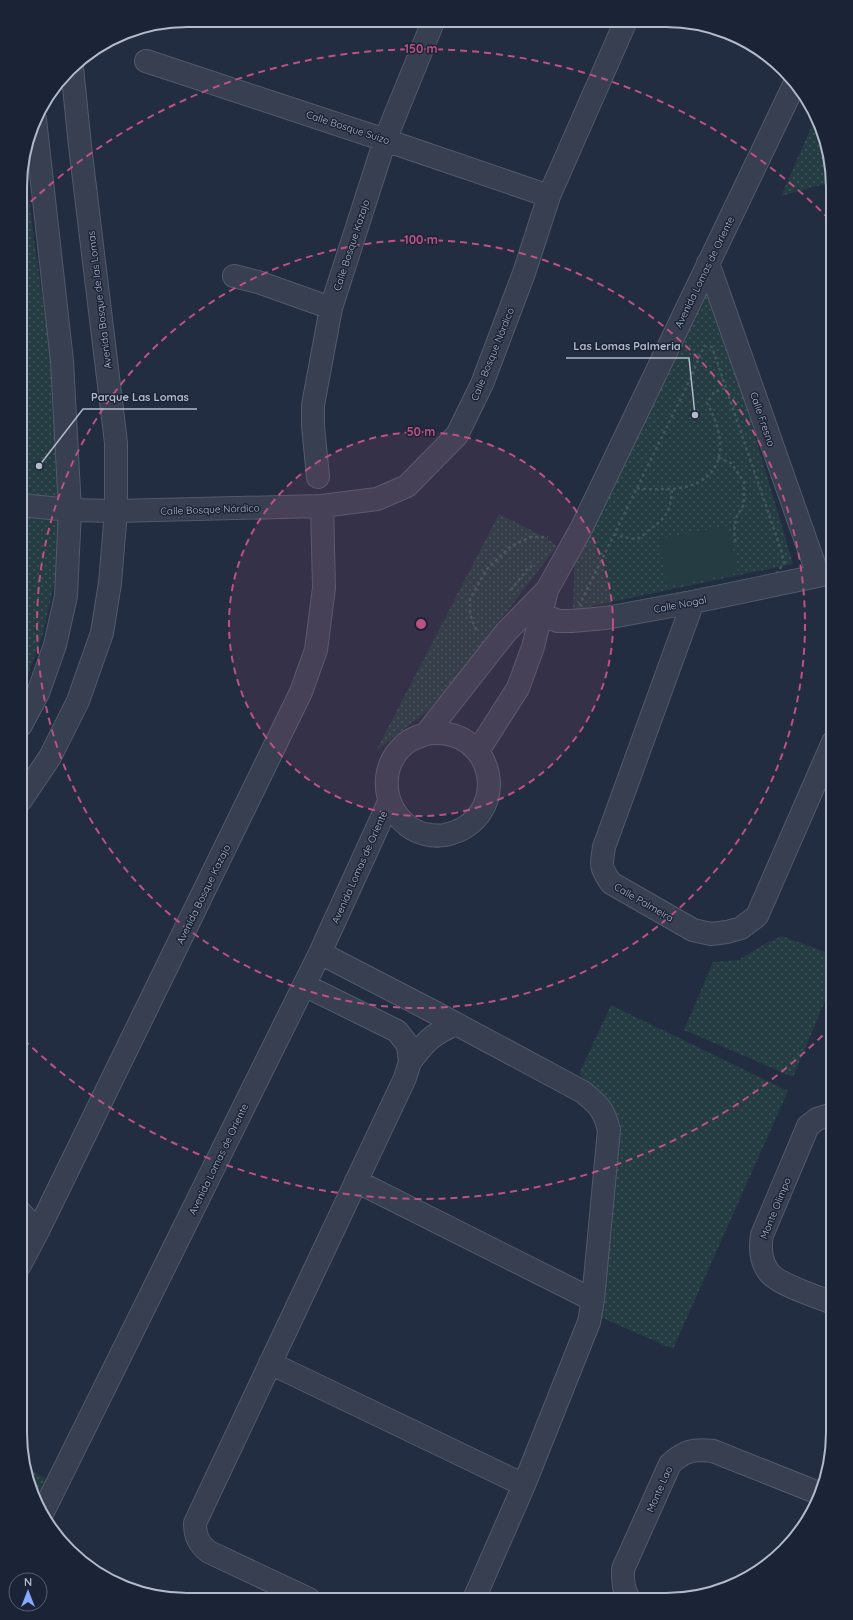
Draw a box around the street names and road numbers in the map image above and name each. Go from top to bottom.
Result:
street label: Calle Bosque Suizo [304,108,391,147]
street label: Calle Bosque Kazajo [331,198,372,292]
street label: Avenida Lomas de Oriente [672,214,737,330]
street label: Avenida Bosque de las Lomas [85,230,114,370]
street label: Calle Bosque Nórdico [468,306,517,403]
street label: Calle Fresno [747,390,778,448]
street label: Calle Bosque Nórdico [160,501,260,518]
street label: Calle Nogal [653,593,708,616]
street label: Avenida Lomas de Oriente [329,808,390,926]
street label: Avenida Bosque Kazajo [174,842,233,946]
street label: Calle Palmeira [612,880,676,925]
street label: Avenida Lomas de Oriente [186,1101,251,1217]
street label: Monte Olimpo [757,1176,794,1241]
street label: Monte Lao [644,1464,675,1514]

